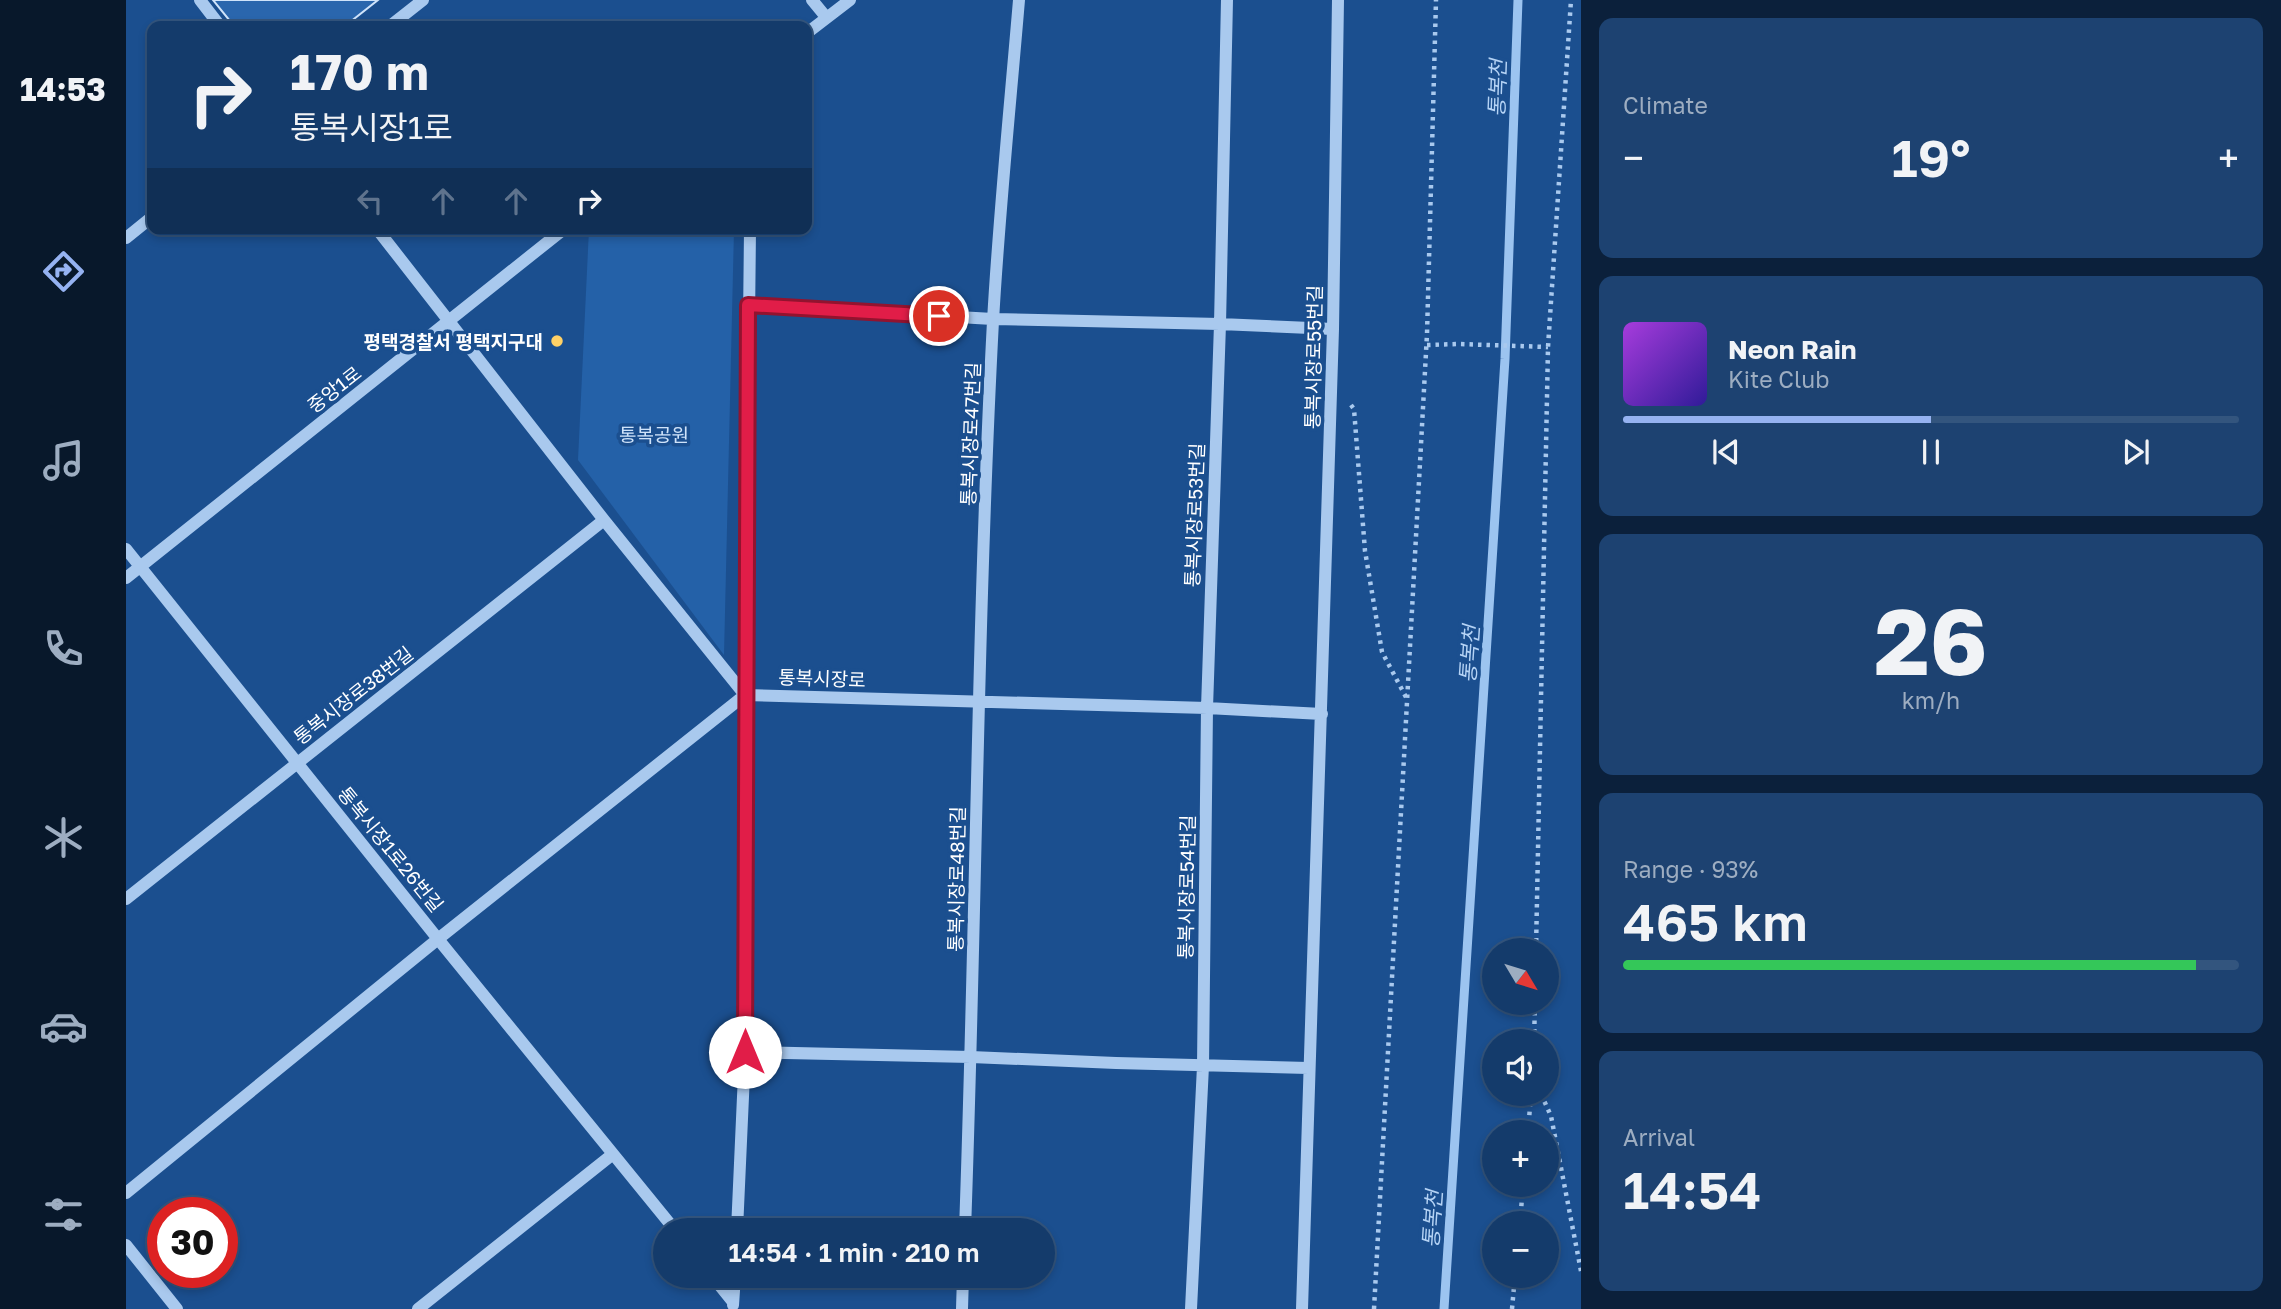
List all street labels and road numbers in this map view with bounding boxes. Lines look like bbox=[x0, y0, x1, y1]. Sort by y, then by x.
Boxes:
street label: 통복시장로55번길 bbox=[1300, 285, 1326, 429]
street label: 중앙1로 bbox=[303, 361, 365, 417]
street label: 통복시장로47번길 bbox=[956, 362, 984, 506]
street label: 통복시장로53번길 bbox=[1180, 442, 1208, 588]
street label: 통복시장로38번길 bbox=[289, 641, 417, 749]
street label: 통복시장로 bbox=[778, 665, 866, 691]
street label: 통복시장1로26번길 bbox=[334, 782, 448, 916]
street label: 통복시장로48번길 bbox=[943, 806, 969, 952]
street label: 통복시장로54번길 bbox=[1173, 814, 1199, 960]

